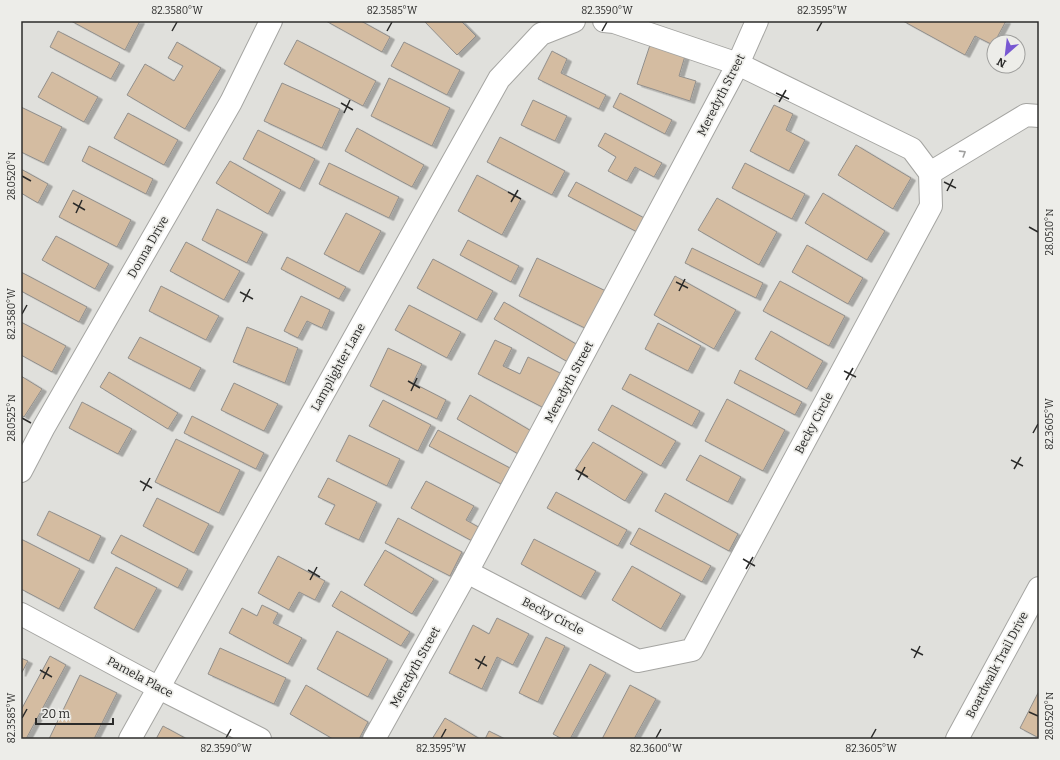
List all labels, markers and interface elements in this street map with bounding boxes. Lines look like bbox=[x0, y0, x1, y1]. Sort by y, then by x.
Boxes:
text: 82.3580°W bbox=[151, 5, 204, 17]
text: 82.3585°W bbox=[367, 5, 418, 17]
text: 82.3590°W bbox=[581, 5, 633, 17]
text: 82.3595°W bbox=[797, 5, 848, 17]
north arrow bbox=[986, 34, 1026, 74]
street label: Meredyth Street bbox=[694, 51, 748, 138]
text: N bbox=[994, 54, 1008, 70]
one-way arrow bbox=[959, 150, 966, 158]
text: 28.0520°N bbox=[6, 152, 18, 200]
text: 28.0510°N bbox=[1044, 209, 1056, 255]
street label: Donna Drive bbox=[125, 214, 171, 280]
text: 82.3580°W bbox=[6, 287, 18, 340]
street label: Lamplighter Lane bbox=[308, 321, 368, 413]
street label: Meredyth Street bbox=[542, 338, 597, 425]
street label: Becky Circle bbox=[792, 390, 836, 456]
text: 28.0525°N bbox=[6, 394, 18, 442]
text: 82.3605°W bbox=[1044, 398, 1056, 450]
street label: Becky Circle bbox=[520, 594, 586, 638]
street label: Boardwalk Trail Drive bbox=[963, 609, 1031, 721]
street label: Meredyth Street bbox=[387, 624, 443, 710]
street label: Pamela Place bbox=[104, 654, 176, 700]
text: 82.3585°W bbox=[6, 692, 18, 743]
text: 28.0520°N bbox=[1044, 692, 1056, 740]
scale bar bbox=[36, 700, 113, 726]
text: 20 m bbox=[42, 707, 71, 721]
text: 82.3590°W bbox=[200, 743, 252, 755]
text: 82.3595°W bbox=[416, 743, 467, 755]
text: 82.3600°W bbox=[630, 743, 683, 755]
text: 82.3605°W bbox=[845, 743, 897, 755]

